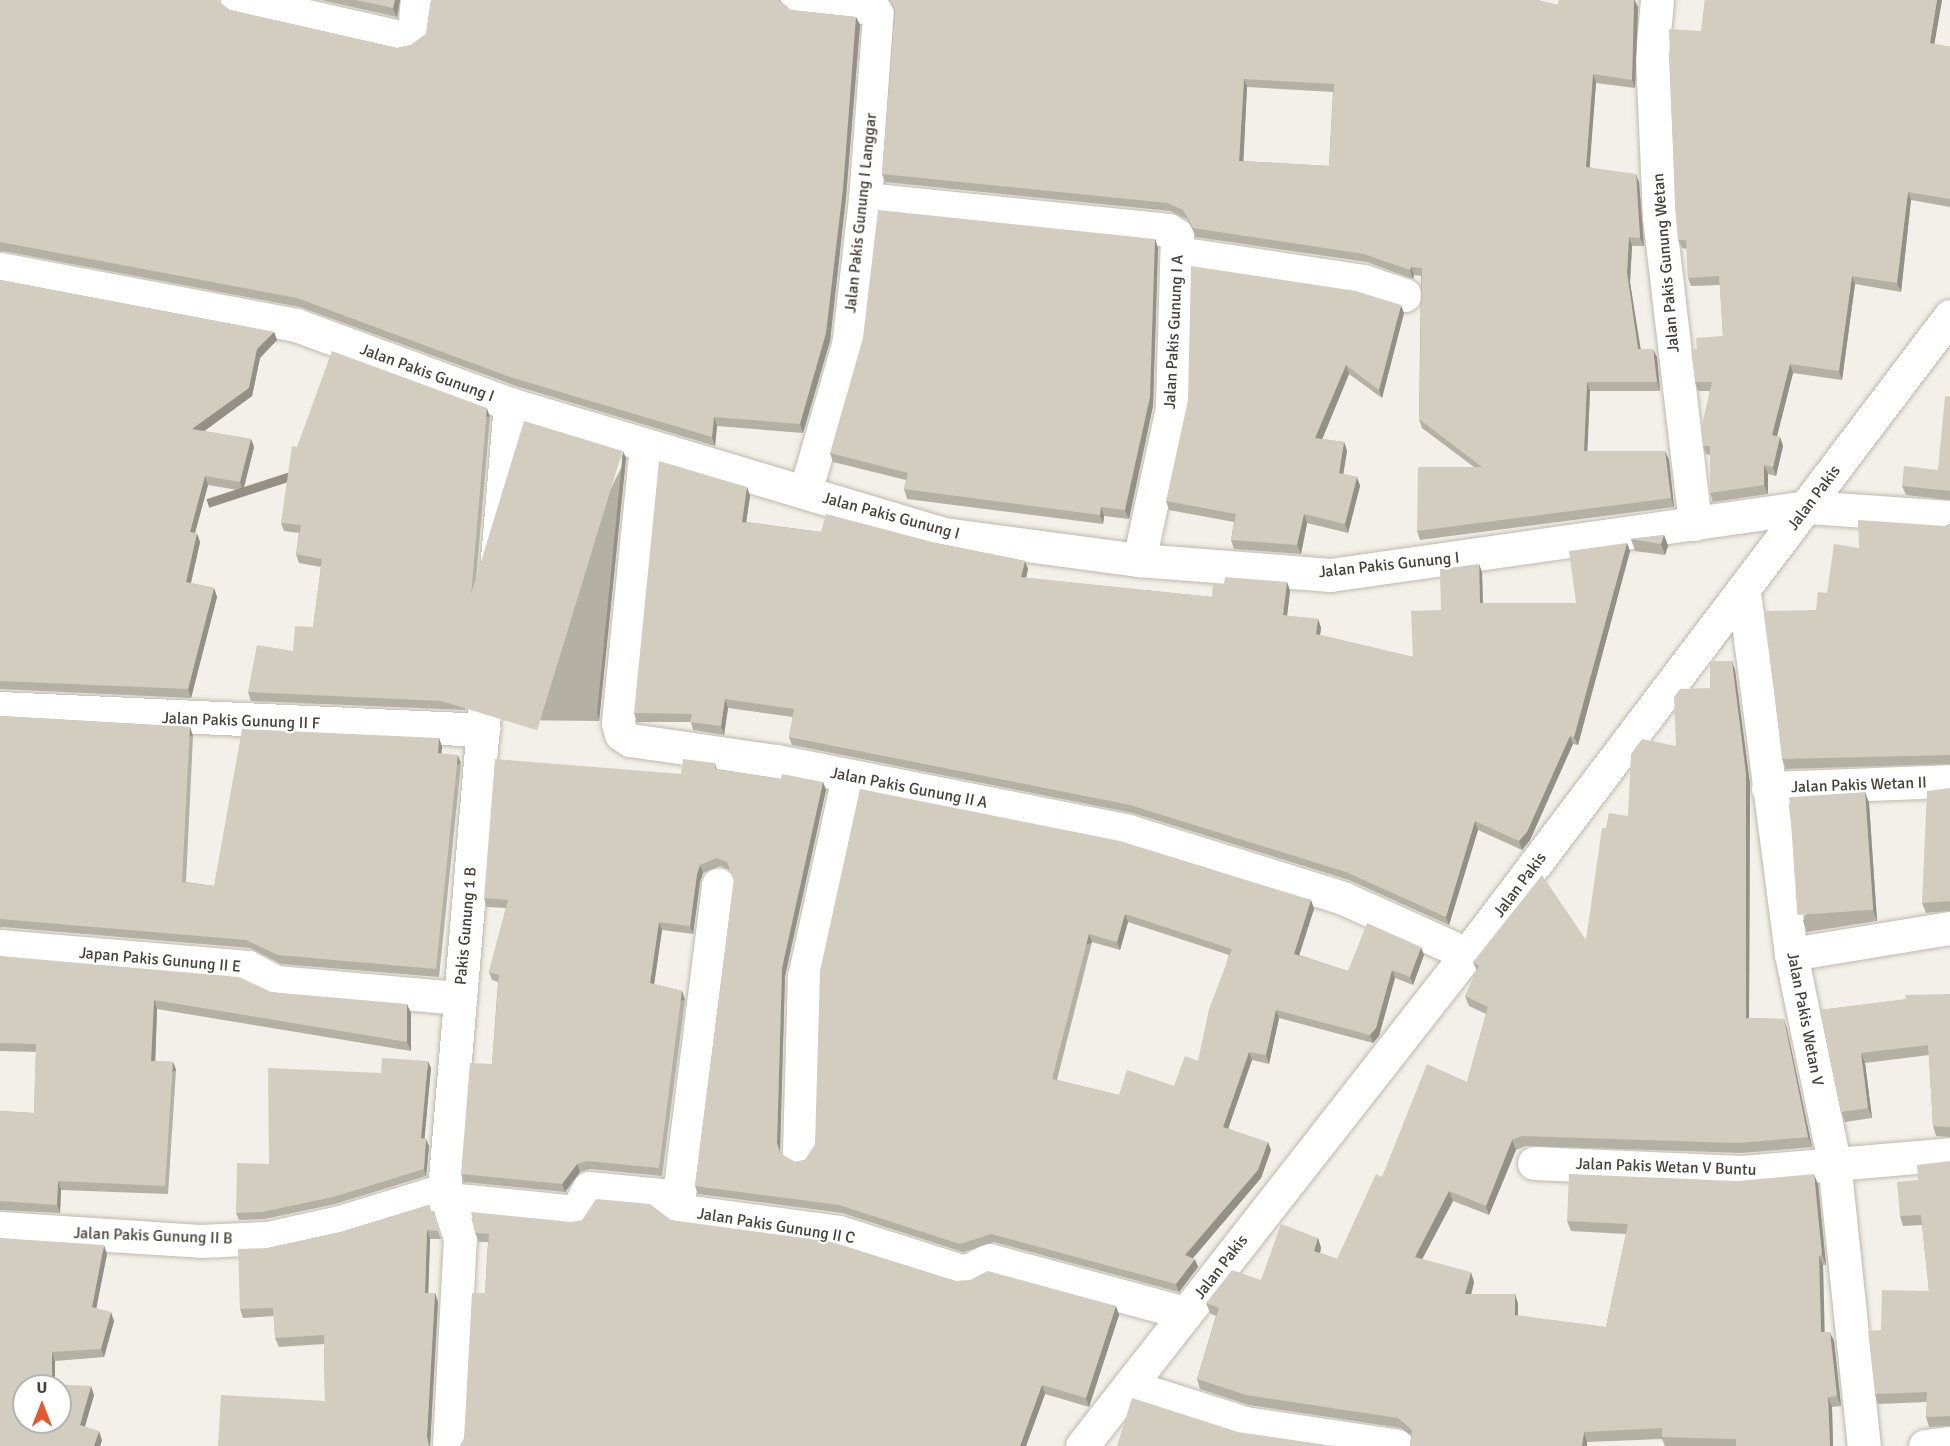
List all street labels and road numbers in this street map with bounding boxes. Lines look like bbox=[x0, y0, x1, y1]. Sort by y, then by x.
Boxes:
street label: Jalan Pakis Gunung I Langgar bbox=[841, 112, 881, 314]
street label: Jalan Pakis Gunung Wetan bbox=[1649, 172, 1683, 354]
street label: Jalan Pakis Gunung I A bbox=[1160, 254, 1188, 410]
street label: Jalan Pakis Gunung I bbox=[357, 340, 497, 406]
street label: Jalan Pakis bbox=[1783, 462, 1845, 534]
street label: Jalan Pakis Gunung I bbox=[820, 488, 962, 544]
street label: Jalan Pakis Gunung I bbox=[1318, 548, 1460, 582]
street label: Jalan Pakis Gunung II F bbox=[162, 709, 320, 733]
street label: Jalan Pakis Gunung II A bbox=[829, 763, 989, 813]
street label: Jalan Pakis Wetan II bbox=[1791, 773, 1927, 797]
street label: Jalan Pakis bbox=[1489, 849, 1551, 921]
street label: Pakis Gunung 1 B bbox=[451, 866, 481, 986]
street label: Japan Pakis Gunung II E bbox=[78, 943, 242, 977]
street label: Jalan Pakis Wetan V bbox=[1783, 951, 1827, 1087]
street label: Jalan Pakis Wetan V Buntu bbox=[1575, 1154, 1757, 1180]
street label: Jalan Pakis Gunung II C bbox=[696, 1204, 856, 1248]
street label: Jalan Pakis Gunung II B bbox=[73, 1224, 233, 1248]
street label: Jalan Pakis bbox=[1190, 1231, 1252, 1303]

